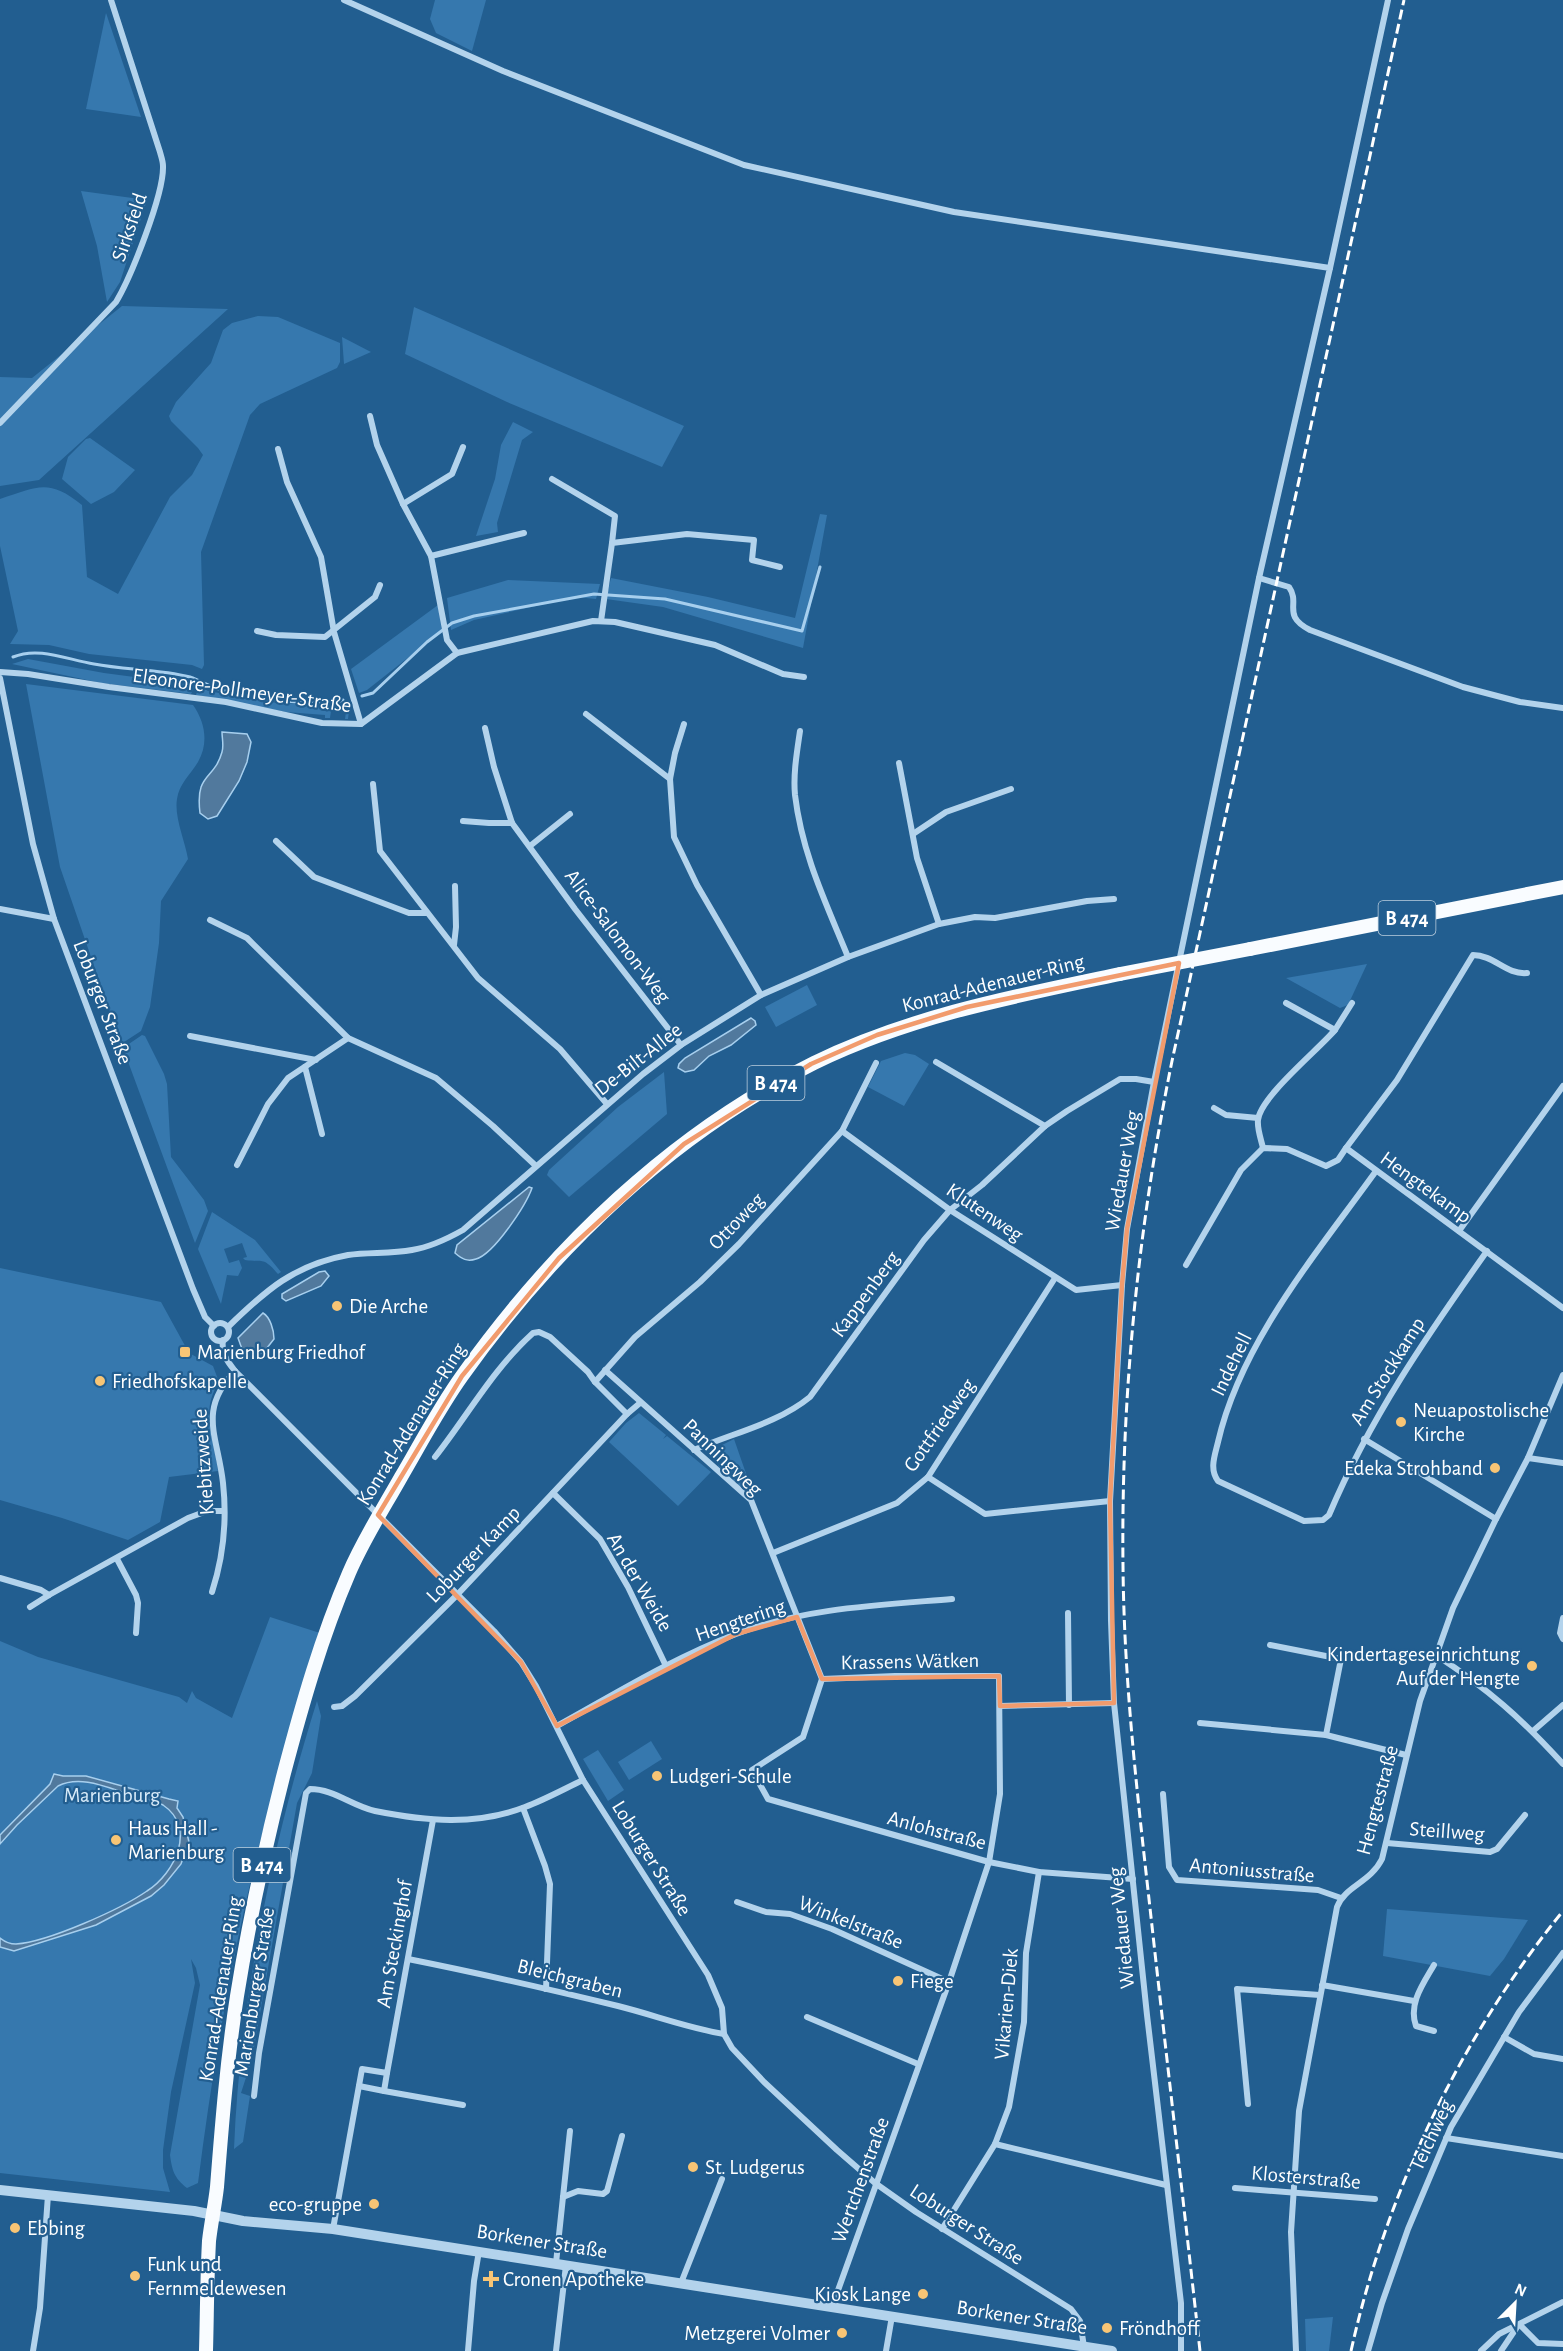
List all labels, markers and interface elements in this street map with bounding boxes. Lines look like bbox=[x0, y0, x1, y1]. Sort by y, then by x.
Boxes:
street label: Sirksfeld bbox=[108, 190, 151, 264]
street label: Eleonore-Pollmeyer-Straße bbox=[131, 665, 353, 716]
street label: Alice-Salomon-Weg bbox=[561, 866, 675, 1008]
road number: B 474 bbox=[1378, 901, 1436, 935]
street label: Loburger Straße bbox=[69, 937, 136, 1067]
street label: Konrad-Adenauer-Ring bbox=[900, 950, 1087, 1016]
street label: De-Bilt-Allee bbox=[591, 1019, 686, 1100]
road number: B 474 bbox=[748, 1066, 804, 1100]
street label: Wiedauer Weg bbox=[1102, 1108, 1144, 1233]
street label: Hengtekamp bbox=[1376, 1147, 1475, 1227]
street label: Klutenweg bbox=[943, 1179, 1027, 1246]
street label: Ottoweg bbox=[704, 1188, 769, 1254]
street label: Kappenberg bbox=[827, 1247, 904, 1341]
place label: Die Arche bbox=[349, 1296, 428, 1317]
marker: Die Arche bbox=[330, 1299, 344, 1313]
street label: Am Stockkamp bbox=[1346, 1314, 1429, 1429]
street label: Indehell bbox=[1207, 1329, 1256, 1399]
street label: Konrad-Adenauer-Ring bbox=[353, 1339, 470, 1509]
place label: Marienburg Friedhof bbox=[197, 1342, 367, 1363]
marker: Marienburg Friedhof bbox=[178, 1345, 192, 1359]
place label: Friedhofskapelle bbox=[112, 1371, 247, 1392]
marker: Friedhofskapelle bbox=[93, 1374, 107, 1388]
street label: Gottfriedweg bbox=[900, 1374, 979, 1476]
place label: Neuapostolische Kirche bbox=[1413, 1400, 1549, 1445]
street label: Kiebitzweide bbox=[189, 1408, 218, 1516]
street label: Panningweg bbox=[679, 1415, 767, 1501]
marker: Neuapostolische Kirche bbox=[1394, 1415, 1408, 1429]
place label: Edeka Strohband bbox=[1344, 1458, 1483, 1479]
marker: Edeka Strohband bbox=[1488, 1461, 1502, 1475]
street label: Loburger Kamp bbox=[422, 1502, 524, 1607]
street label: An der Weide bbox=[603, 1529, 676, 1635]
street label: Hengtering bbox=[692, 1595, 789, 1646]
place label: Kindertageseinrichtung Auf der Hengte bbox=[1327, 1644, 1521, 1689]
street label: Krassens Wätken bbox=[841, 1650, 979, 1673]
marker: Kindertageseinrichtung Auf der Hengte bbox=[1525, 1659, 1539, 1673]
street label: Hengtestraße bbox=[1353, 1743, 1402, 1857]
place label: Ludgeri-Schule bbox=[669, 1766, 792, 1787]
marker: Ludgeri-Schule bbox=[650, 1769, 664, 1783]
park label: Marienburg bbox=[64, 1785, 161, 1806]
street label: Loburger Straße bbox=[608, 1797, 695, 1919]
street label: Anlohstraße bbox=[885, 1807, 988, 1854]
place label: Haus Hall - Marienburg bbox=[128, 1818, 225, 1863]
street label: Steillweg bbox=[1409, 1818, 1486, 1845]
marker: Haus Hall - Marienburg bbox=[109, 1833, 123, 1847]
road number: B 474 bbox=[234, 1848, 290, 1882]
street label: Antoniusstraße bbox=[1188, 1855, 1315, 1886]
street label: Wiedauer Weg bbox=[1105, 1865, 1138, 1990]
street label: Am Steckinghof bbox=[373, 1877, 416, 2010]
street label: Winkelstraße bbox=[795, 1892, 906, 1953]
street label: Konrad-Adenauer-Ring bbox=[195, 1894, 246, 2083]
street label: Marienburger Straße bbox=[231, 1906, 278, 2078]
street label: Vikarien-Diek bbox=[991, 1947, 1022, 2061]
street label: Bleichgraben bbox=[515, 1955, 625, 2002]
place label: Fiege bbox=[910, 1971, 954, 1992]
marker: Fiege bbox=[891, 1974, 905, 1988]
street label: Teichweg bbox=[1406, 2096, 1457, 2174]
street label: Wertchenstraße bbox=[828, 2114, 893, 2246]
place label: St. Ludgerus bbox=[705, 2157, 805, 2178]
marker: St. Ludgerus bbox=[686, 2160, 700, 2174]
street label: Klosterstraße bbox=[1250, 2162, 1362, 2193]
street label: Loburger Straße bbox=[906, 2180, 1027, 2269]
place label: eco-gruppe bbox=[269, 2194, 362, 2215]
marker: eco-gruppe bbox=[367, 2197, 381, 2211]
place label: Ebbing bbox=[27, 2218, 86, 2239]
marker: Ebbing bbox=[8, 2221, 22, 2235]
street label: Borkener Straße bbox=[475, 2221, 609, 2262]
place label: Funk und Fernmeldewesen bbox=[147, 2254, 287, 2299]
marker: Funk und Fernmeldewesen bbox=[128, 2269, 142, 2283]
place label: Cronen Apotheke bbox=[503, 2269, 644, 2290]
marker: Cronen Apotheke bbox=[484, 2272, 498, 2286]
north arrow bbox=[1485, 2273, 1545, 2333]
text: N bbox=[1512, 2281, 1529, 2300]
place label: Kiosk Lange bbox=[814, 2284, 911, 2305]
marker: Kiosk Lange bbox=[916, 2287, 930, 2301]
street label: Borkener Straße bbox=[955, 2297, 1089, 2338]
place label: Fröndhoff bbox=[1119, 2318, 1201, 2339]
marker: Fröndhoff bbox=[1100, 2321, 1114, 2335]
place label: Metzgerei Volmer bbox=[684, 2323, 830, 2344]
marker: Metzgerei Volmer bbox=[835, 2326, 849, 2340]

